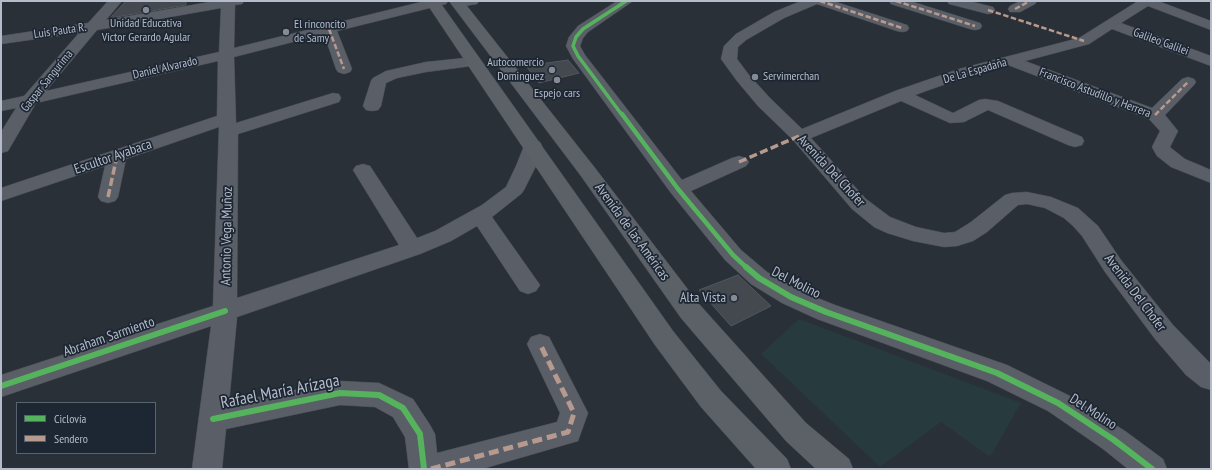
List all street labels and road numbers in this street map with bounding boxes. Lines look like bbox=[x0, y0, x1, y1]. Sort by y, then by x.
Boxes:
street label: Luis Pauta R. bbox=[33, 20, 87, 42]
street label: Galileo Galilei bbox=[1131, 25, 1191, 59]
street label: Gaspar Sangurima bbox=[18, 47, 76, 115]
street label: Daniel Alvarado bbox=[131, 54, 199, 82]
street label: De La Espadaña bbox=[942, 55, 1008, 87]
street label: Francisco Astudillo y Herrera bbox=[1037, 65, 1153, 121]
street label: Avenida Del Chofer bbox=[793, 132, 869, 210]
street label: Escultor Ayabaca bbox=[72, 136, 154, 178]
street label: Avenida de las Américas bbox=[591, 180, 673, 284]
street label: Antonio Vega Muñoz bbox=[218, 186, 236, 286]
street label: Avenida Del Chofer bbox=[1101, 251, 1169, 335]
street label: Del Molino bbox=[769, 264, 823, 302]
street label: Abraham Sarmiento bbox=[61, 314, 157, 360]
street label: Rafael María Arízaga bbox=[219, 370, 341, 414]
street label: Del Molino bbox=[1066, 391, 1120, 433]

